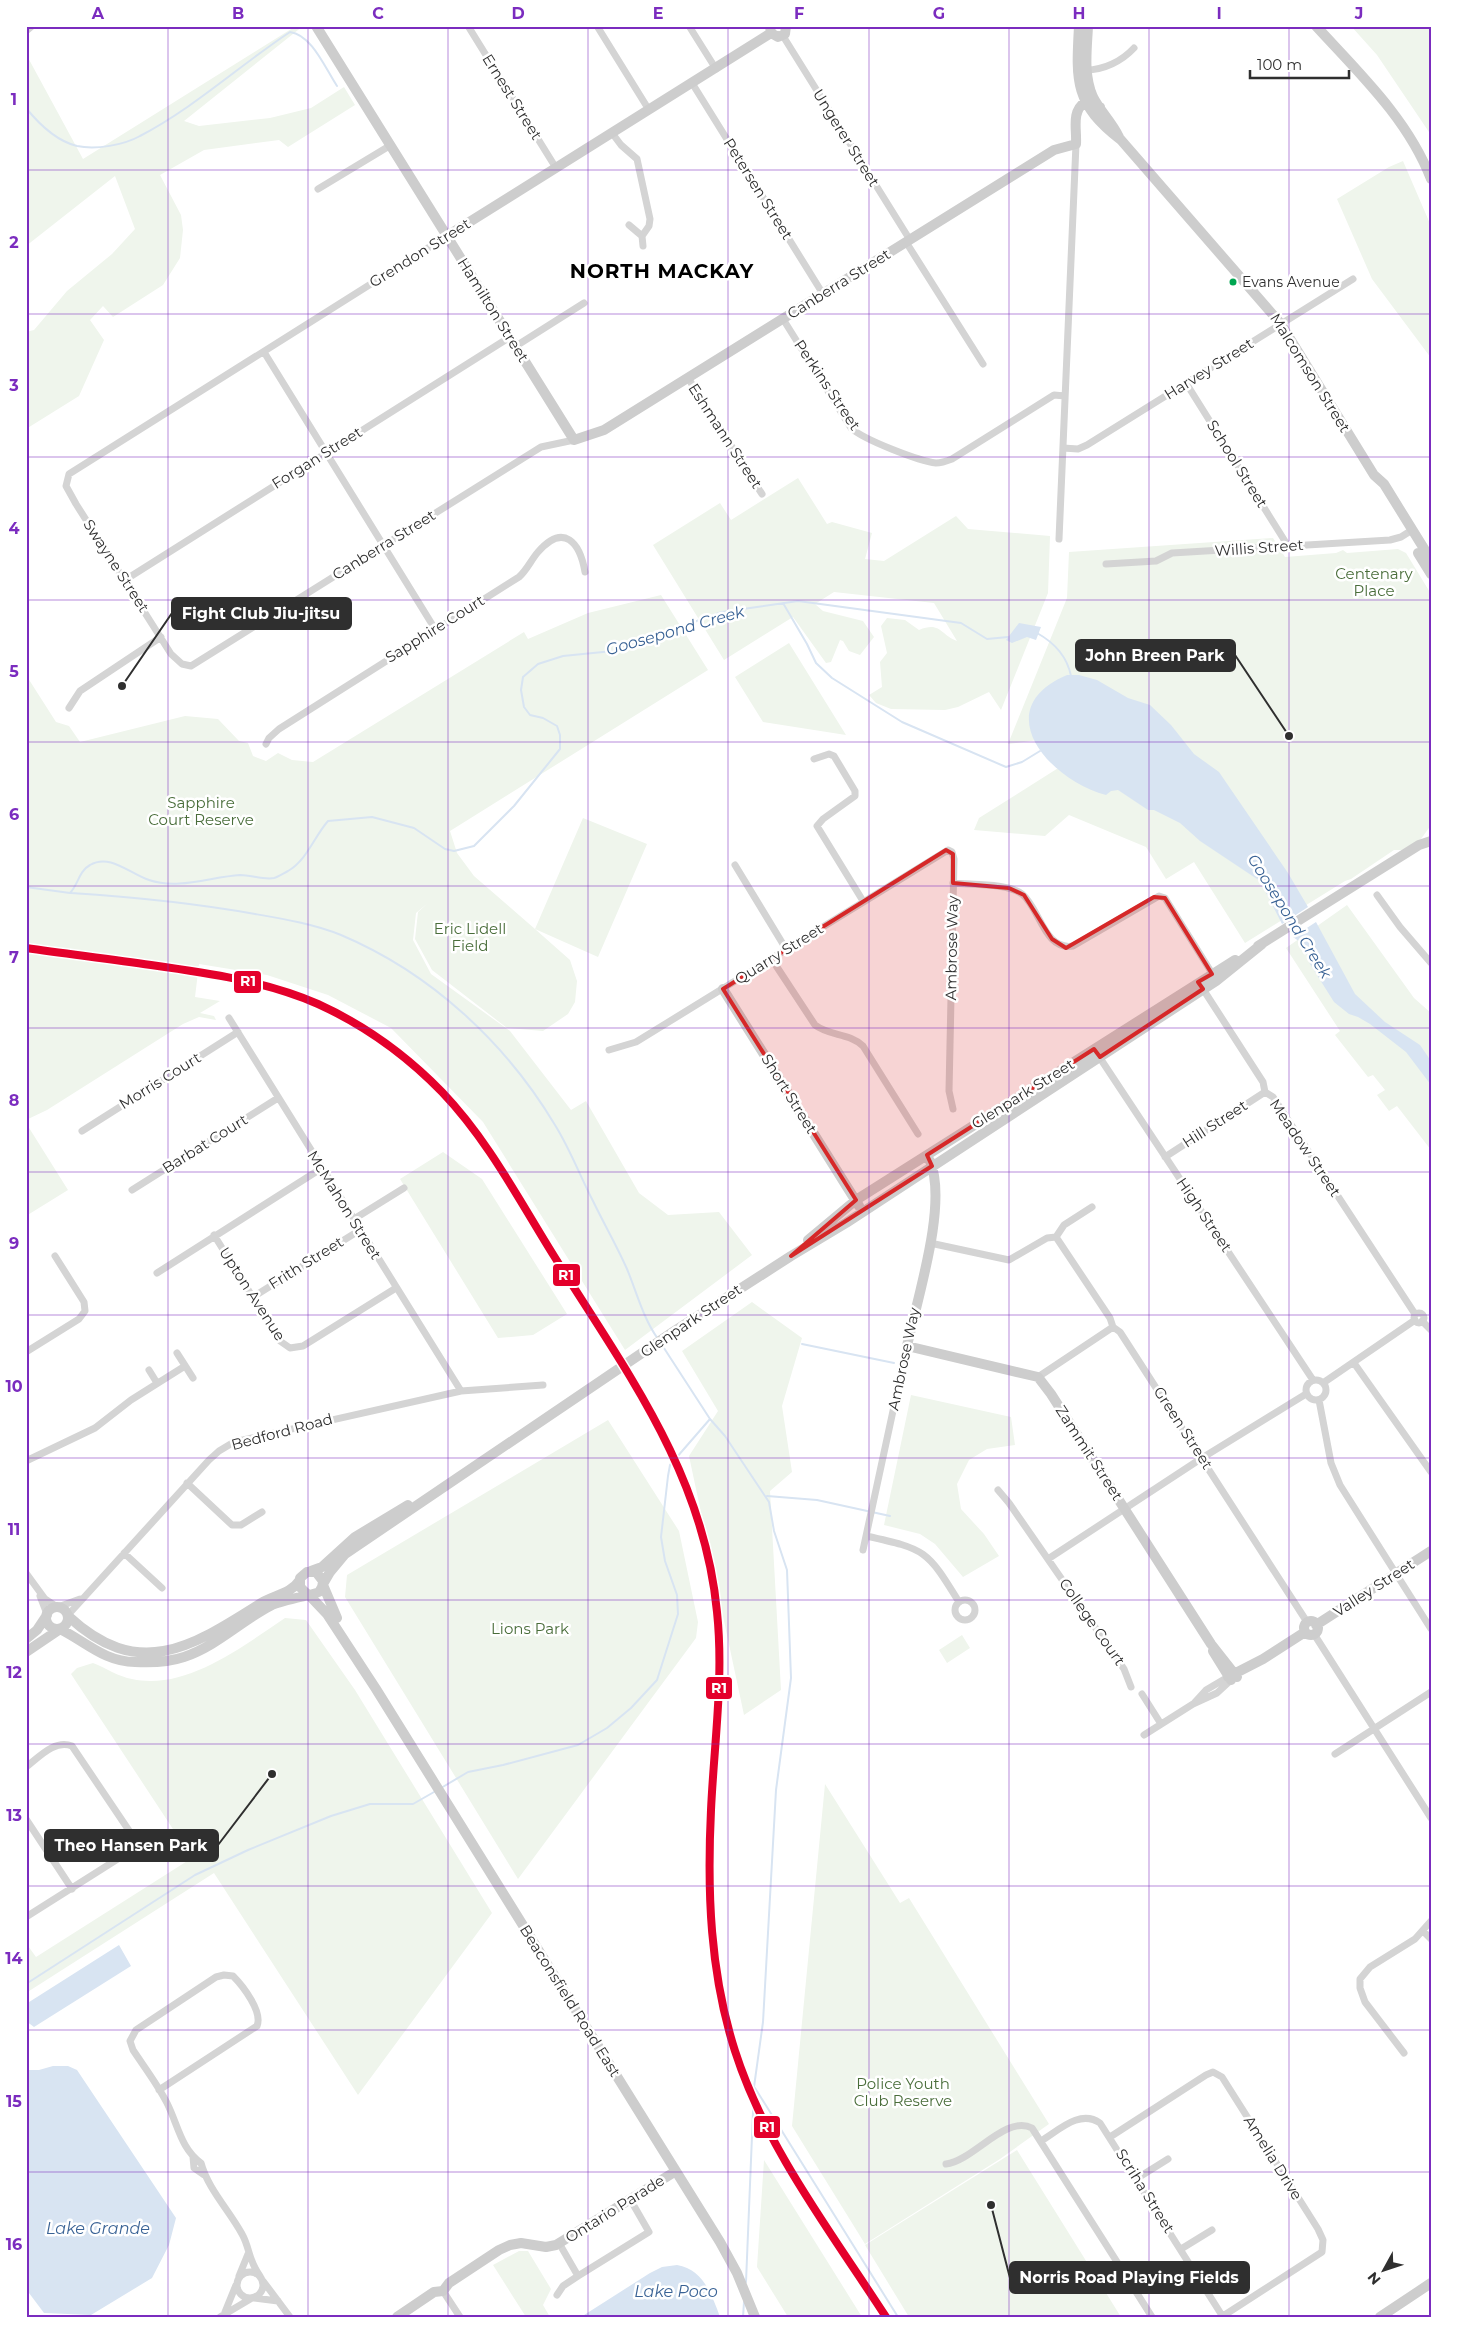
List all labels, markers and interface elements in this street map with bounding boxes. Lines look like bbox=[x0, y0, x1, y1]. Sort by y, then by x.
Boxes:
text: A bbox=[91, 4, 105, 23]
text: B bbox=[232, 4, 244, 23]
text: C bbox=[372, 4, 384, 23]
text: D bbox=[511, 4, 525, 23]
text: E bbox=[653, 4, 663, 23]
text: F bbox=[794, 4, 804, 23]
text: G bbox=[933, 4, 945, 23]
text: H bbox=[1073, 4, 1085, 23]
text: I bbox=[1216, 4, 1222, 23]
text: J bbox=[1354, 4, 1363, 23]
scale bar bbox=[1250, 48, 1348, 80]
street label: Ernest Street bbox=[478, 50, 546, 143]
text: 100 m bbox=[1257, 55, 1302, 74]
street label: Ungerer Street bbox=[809, 85, 884, 190]
text: 1 bbox=[11, 90, 17, 109]
street label: Petersen Street bbox=[720, 134, 797, 243]
street label: Grendon Street bbox=[366, 214, 474, 291]
text: 2 bbox=[9, 233, 19, 252]
street label: Canberra Street bbox=[784, 244, 894, 323]
street label: Hamilton Street bbox=[454, 254, 533, 365]
district label: NORTH MACKAY bbox=[570, 259, 754, 283]
place label: Evans Avenue bbox=[1242, 273, 1340, 291]
marker: Evans Avenue bbox=[1228, 277, 1238, 287]
street label: Malcomson Street bbox=[1266, 310, 1355, 436]
street label: Harvey Street bbox=[1161, 334, 1257, 404]
street label: Perkins Street bbox=[790, 336, 865, 434]
text: 3 bbox=[8, 376, 19, 395]
street label: Eshmann Street bbox=[684, 380, 767, 492]
street label: School Street bbox=[1203, 416, 1272, 511]
street label: Forgan Street bbox=[268, 422, 365, 493]
street label: Canberra Street bbox=[329, 505, 439, 584]
street label: Swayne Street bbox=[79, 516, 154, 616]
text: 4 bbox=[8, 519, 20, 538]
street label: Willis Street bbox=[1214, 535, 1304, 560]
park label: Centenary Place bbox=[1335, 564, 1414, 600]
street label: Sapphire Court bbox=[382, 590, 488, 667]
callout: Fight Club Jiu-jitsu bbox=[172, 598, 351, 629]
water label: Goosepond Creek bbox=[604, 601, 748, 659]
text: Fight Club Jiu-jitsu bbox=[182, 604, 340, 623]
callout: John Breen Park bbox=[1076, 640, 1235, 671]
text: John Breen Park bbox=[1084, 646, 1225, 665]
text: 5 bbox=[9, 662, 19, 681]
park label: Sapphire Court Reserve bbox=[148, 793, 254, 829]
text: 6 bbox=[9, 805, 19, 824]
water label: Goosepond Creek bbox=[1244, 851, 1336, 983]
street label: Ambrose Way bbox=[941, 895, 962, 1001]
park label: Eric Lidell Field bbox=[434, 919, 506, 955]
street label: Quarry Street bbox=[731, 919, 826, 988]
text: 7 bbox=[9, 948, 19, 967]
line badge: R1 bbox=[233, 970, 262, 994]
text: R1 bbox=[240, 972, 256, 990]
street label: Morris Court bbox=[115, 1048, 204, 1113]
street label: Short Street bbox=[757, 1050, 821, 1137]
street label: Glenpark Street bbox=[968, 1054, 1078, 1133]
text: 8 bbox=[9, 1091, 19, 1110]
street label: Meadow Street bbox=[1266, 1095, 1345, 1200]
street label: Hill Street bbox=[1179, 1096, 1251, 1152]
street label: Barbat Court bbox=[158, 1110, 251, 1177]
street label: McMahon Street bbox=[303, 1147, 386, 1263]
street label: High Street bbox=[1173, 1174, 1236, 1256]
street label: Frith Street bbox=[265, 1232, 347, 1293]
text: 9 bbox=[9, 1234, 19, 1253]
street label: Upton Avenue bbox=[215, 1243, 290, 1344]
line badge: R1 bbox=[552, 1263, 581, 1287]
text: R1 bbox=[558, 1266, 574, 1284]
street label: Glenpark Street bbox=[637, 1280, 745, 1361]
street label: Ambrose Way bbox=[883, 1305, 924, 1412]
text: 10 bbox=[5, 1377, 23, 1396]
street label: Green Street bbox=[1150, 1383, 1217, 1473]
street label: Zammit Street bbox=[1052, 1402, 1127, 1504]
street label: Bedford Road bbox=[229, 1409, 335, 1454]
text: 11 bbox=[8, 1520, 20, 1539]
street label: Valley Street bbox=[1330, 1554, 1418, 1621]
street label: College Court bbox=[1055, 1574, 1130, 1669]
park label: Lions Park bbox=[491, 1619, 569, 1638]
text: 12 bbox=[6, 1663, 22, 1682]
line badge: R1 bbox=[705, 1676, 733, 1700]
text: R1 bbox=[711, 1679, 727, 1697]
text: 13 bbox=[6, 1806, 22, 1825]
callout: Theo Hansen Park bbox=[45, 1830, 218, 1861]
text: Theo Hansen Park bbox=[55, 1836, 208, 1855]
street label: Beaconsfield Road East bbox=[516, 1921, 625, 2080]
text: 14 bbox=[5, 1949, 23, 1968]
park label: Police Youth Club Reserve bbox=[854, 2074, 952, 2110]
text: 15 bbox=[6, 2092, 22, 2111]
street label: Amelia Drive bbox=[1240, 2112, 1307, 2203]
line badge: R1 bbox=[753, 2115, 781, 2139]
text: R1 bbox=[759, 2118, 775, 2136]
street label: Scriha Street bbox=[1112, 2145, 1179, 2236]
street label: Ontario Parade bbox=[562, 2170, 668, 2247]
water label: Lake Grande bbox=[46, 2219, 150, 2238]
text: 16 bbox=[6, 2235, 22, 2254]
north arrow bbox=[1360, 2246, 1410, 2296]
callout: Norris Road Playing Fields bbox=[1010, 2262, 1249, 2293]
text: Norris Road Playing Fields bbox=[1019, 2268, 1239, 2287]
text: N bbox=[1364, 2268, 1385, 2288]
water label: Lake Poco bbox=[634, 2282, 718, 2301]

